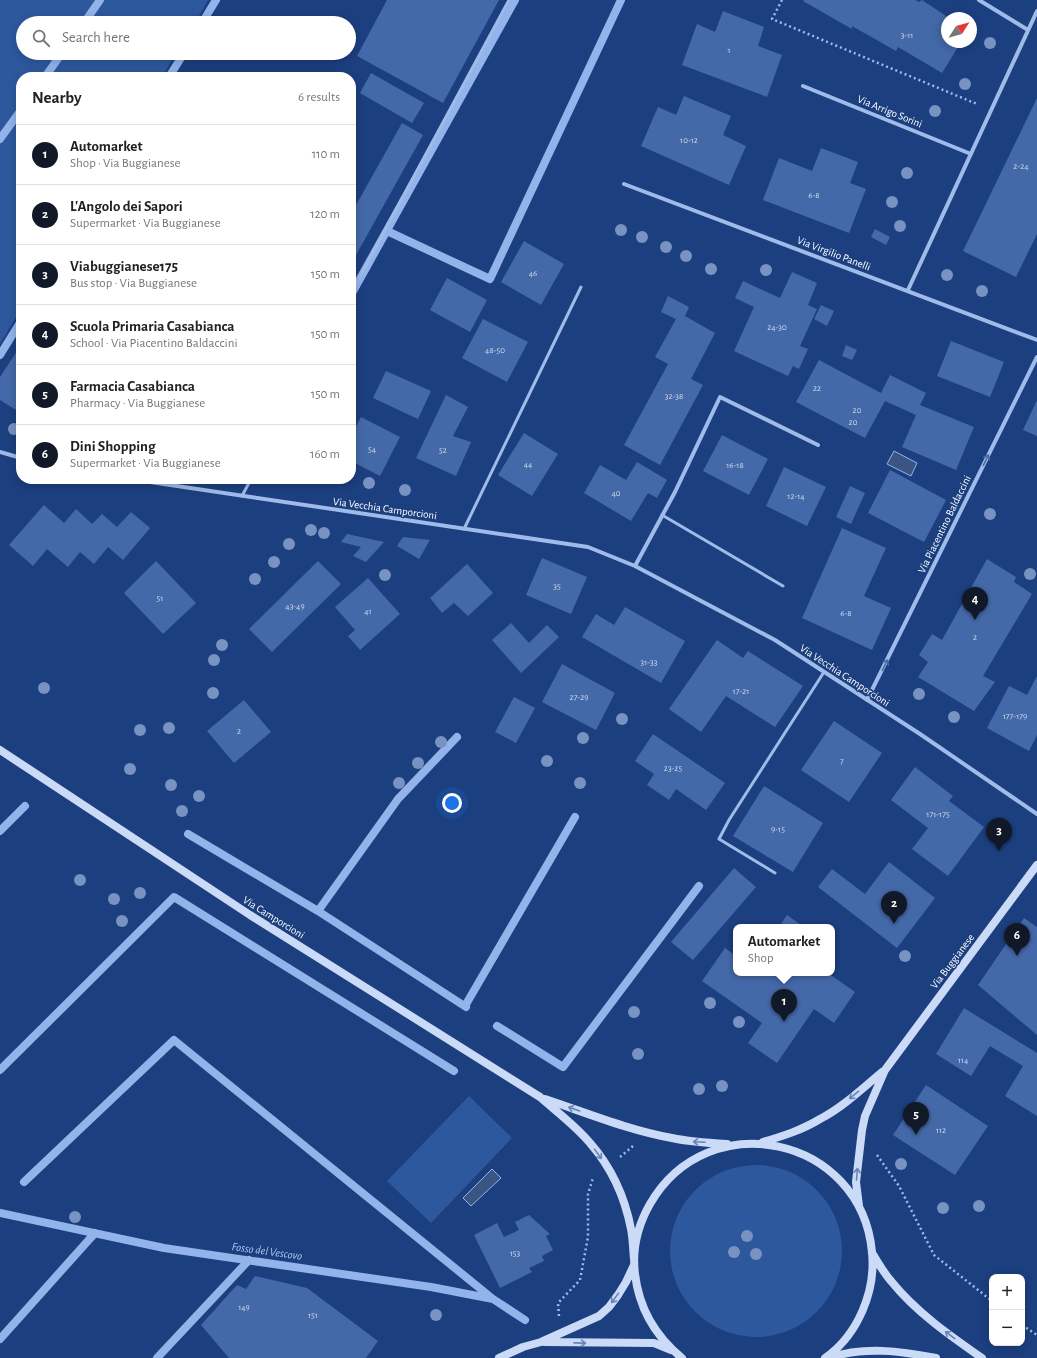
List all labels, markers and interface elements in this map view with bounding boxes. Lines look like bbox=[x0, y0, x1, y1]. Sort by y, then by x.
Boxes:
north arrow bbox=[941, 12, 977, 48]
search box bbox=[16, 16, 356, 60]
icon: search bbox=[30, 27, 52, 49]
text: Search here bbox=[62, 30, 130, 45]
house number: 3-11 bbox=[901, 31, 913, 40]
house number: 1 bbox=[727, 46, 731, 55]
text: Nearby bbox=[32, 89, 82, 106]
text: 6 results bbox=[298, 91, 340, 104]
street label: Via Arrigo Sorini bbox=[856, 93, 924, 130]
house number: 10-12 bbox=[680, 136, 698, 145]
text: Automarket bbox=[70, 139, 142, 154]
text: 1 bbox=[43, 148, 47, 161]
text: 110 m bbox=[312, 148, 340, 161]
text: Shop · Via Buggianese bbox=[70, 157, 180, 170]
house number: 2-24 bbox=[1013, 162, 1029, 171]
house number: 6-8 bbox=[808, 191, 820, 200]
text: L'Angolo dei Sapori bbox=[70, 199, 183, 214]
text: 2 bbox=[42, 208, 48, 221]
text: 120 m bbox=[310, 208, 340, 221]
text: Supermarket · Via Buggianese bbox=[70, 217, 221, 230]
street label: Via Virgilio Panelli bbox=[795, 234, 872, 273]
text: Viabuggianese175 bbox=[70, 259, 178, 274]
text: 3 bbox=[42, 268, 48, 281]
text: 150 m bbox=[311, 268, 340, 281]
house number: 46 bbox=[529, 269, 537, 278]
text: Bus stop · Via Buggianese bbox=[70, 277, 197, 290]
text: Scuola Primaria Casabianca bbox=[70, 319, 234, 334]
house number: 24-30 bbox=[767, 323, 787, 332]
text: 4 bbox=[42, 328, 48, 341]
text: 150 m bbox=[311, 328, 340, 341]
text: School · Via Piacentino Baldaccini bbox=[70, 337, 238, 350]
house number: 48-50 bbox=[485, 346, 505, 355]
text: Farmacia Casabianca bbox=[70, 379, 195, 394]
house number: 22 bbox=[813, 384, 821, 393]
text: 5 bbox=[42, 388, 48, 401]
text: 150 m bbox=[311, 388, 340, 401]
house number: 32-38 bbox=[665, 392, 683, 401]
text: Pharmacy · Via Buggianese bbox=[70, 397, 205, 410]
house number: 20 bbox=[853, 406, 862, 415]
house number: 20 bbox=[849, 418, 858, 427]
text: Dini Shopping bbox=[70, 439, 156, 454]
house number: 54 bbox=[368, 445, 377, 454]
house number: 52 bbox=[439, 446, 447, 455]
text: 6 bbox=[42, 448, 48, 461]
text: 160 m bbox=[310, 448, 340, 461]
one-way arrow bbox=[983, 455, 990, 467]
text: Supermarket · Via Buggianese bbox=[70, 457, 221, 470]
house number: 44 bbox=[524, 460, 533, 469]
house number: 16-18 bbox=[726, 461, 744, 470]
street label: Via Piacentino Baldaccini bbox=[916, 474, 973, 575]
house number: 40 bbox=[611, 489, 621, 498]
house number: 12-14 bbox=[787, 492, 805, 501]
street label: Via Vecchia Camporcioni bbox=[332, 496, 438, 521]
house number: 35 bbox=[553, 582, 561, 591]
pin: 4 bbox=[962, 587, 988, 620]
house number: 51 bbox=[157, 594, 163, 603]
house number: 43-49 bbox=[285, 602, 305, 611]
house number: 41 bbox=[364, 607, 372, 616]
house number: 6-8 bbox=[840, 609, 852, 618]
house number: 2 bbox=[973, 633, 977, 642]
street label: Via Vecchia Camporcioni bbox=[798, 642, 892, 709]
house number: 31-33 bbox=[641, 658, 658, 667]
one-way arrow bbox=[881, 659, 889, 671]
house number: 17-21 bbox=[733, 687, 749, 696]
house number: 27-29 bbox=[570, 693, 588, 702]
house number: 177-179 bbox=[1003, 712, 1027, 721]
house number: 2 bbox=[237, 727, 241, 736]
house number: 7 bbox=[840, 757, 844, 766]
house number: 23-25 bbox=[664, 764, 682, 773]
your location bbox=[442, 793, 462, 813]
house number: 171-175 bbox=[926, 810, 950, 819]
pin: 3 bbox=[986, 818, 1012, 851]
house number: 9-15 bbox=[771, 825, 785, 834]
pin: 2 bbox=[881, 891, 907, 924]
street label: Via Camporcioni bbox=[241, 894, 306, 941]
pin: 6 bbox=[1004, 923, 1030, 956]
popup bbox=[733, 924, 835, 976]
street label: Via Buggianese bbox=[928, 932, 977, 991]
text: Automarket bbox=[748, 934, 820, 949]
text: Shop bbox=[748, 952, 774, 965]
pin: 1 bbox=[771, 989, 797, 1022]
house number: 114 bbox=[958, 1056, 969, 1065]
one-way arrow bbox=[849, 1090, 860, 1099]
pin: 5 bbox=[903, 1102, 929, 1135]
one-way arrow bbox=[568, 1105, 581, 1112]
house number: 112 bbox=[936, 1126, 946, 1135]
one-way arrow bbox=[693, 1139, 706, 1146]
one-way arrow bbox=[594, 1148, 602, 1159]
one-way arrow bbox=[853, 1168, 860, 1181]
water label: Fosso del Vescovo bbox=[231, 1240, 303, 1262]
house number: 153 bbox=[510, 1249, 521, 1258]
map controls bbox=[989, 1274, 1025, 1346]
button: + bbox=[989, 1274, 1025, 1310]
one-way arrow bbox=[611, 1293, 619, 1304]
house number: 149 bbox=[238, 1303, 250, 1312]
button: − bbox=[989, 1310, 1025, 1346]
house number: 151 bbox=[308, 1311, 318, 1320]
one-way arrow bbox=[945, 1331, 956, 1339]
one-way arrow bbox=[573, 1339, 586, 1347]

